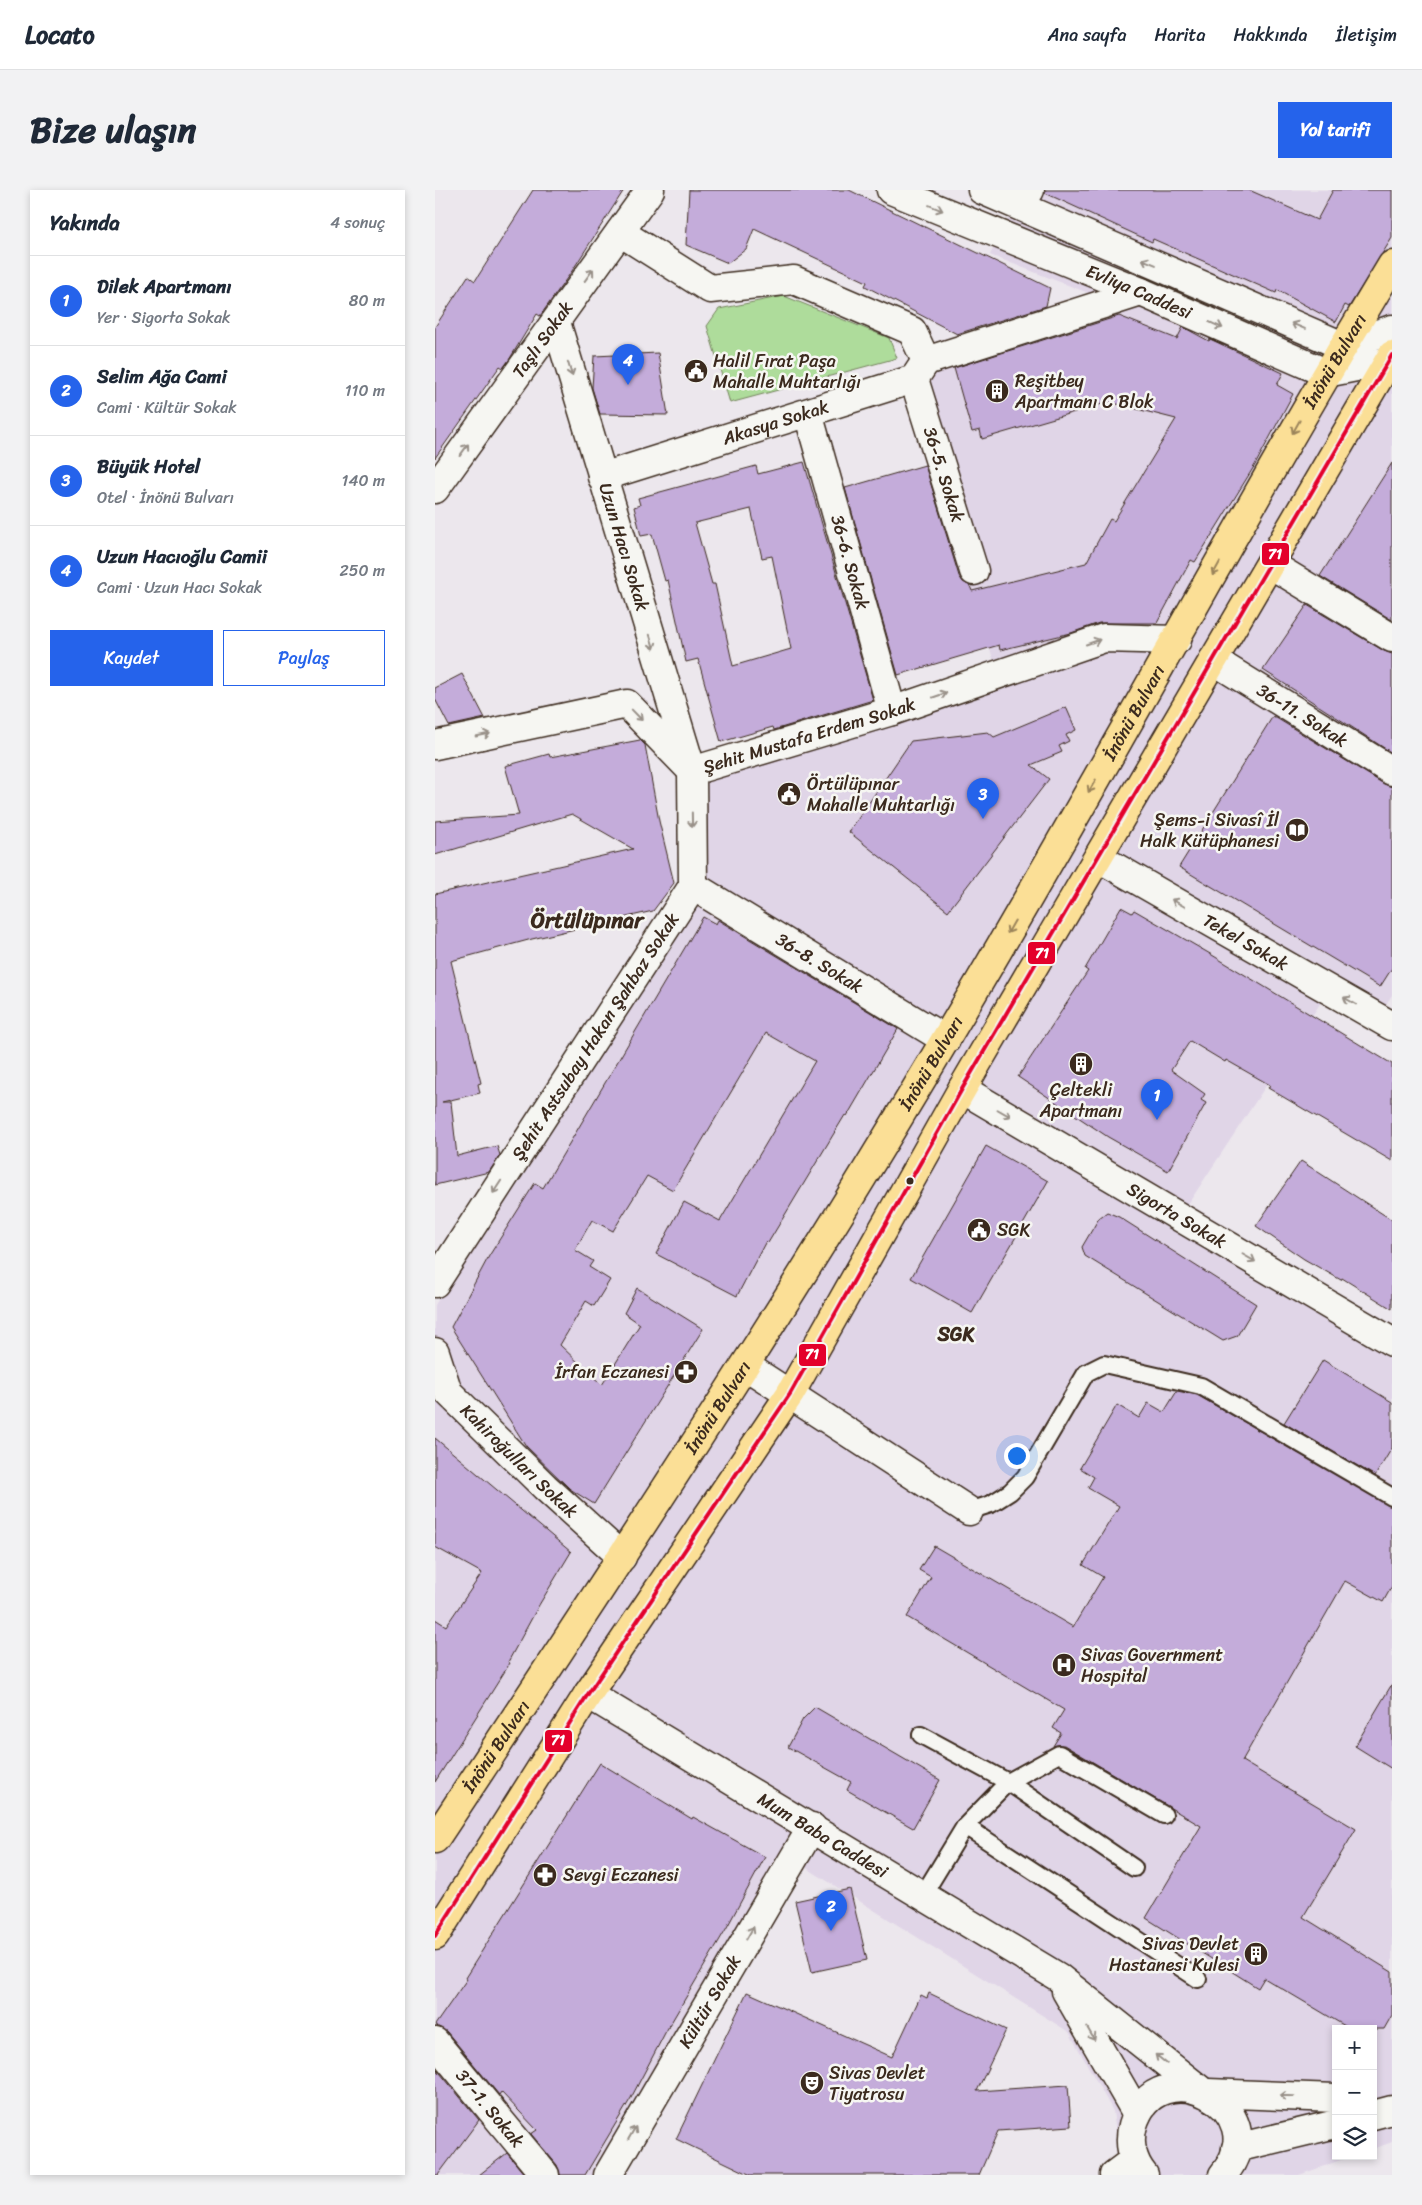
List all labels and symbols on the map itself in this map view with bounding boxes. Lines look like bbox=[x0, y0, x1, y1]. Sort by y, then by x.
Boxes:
one-way arrow bbox=[928, 204, 943, 214]
street label: Evliya Caddesi bbox=[1081, 255, 1198, 329]
one-way arrow bbox=[1142, 257, 1157, 266]
one-way arrow bbox=[584, 269, 594, 283]
street label: Taşlı Sokak bbox=[503, 294, 582, 385]
street label: İnönü Bulvarı bbox=[1294, 307, 1376, 416]
one-way arrow bbox=[1208, 320, 1223, 330]
one-way arrow bbox=[1291, 321, 1306, 331]
pin: 4 bbox=[612, 344, 644, 385]
place label: Halil Fırat Paşa Mahalle Muhtarlığı bbox=[713, 345, 861, 398]
public building icon: Halil Fırat Paşa Mahalle Muhtarlığı bbox=[683, 358, 709, 384]
one-way arrow bbox=[565, 361, 575, 377]
place label: Reşitbey Apartmanı C Blok bbox=[1014, 365, 1154, 418]
building icon: Reşitbey Apartmanı C Blok bbox=[984, 378, 1010, 404]
street label: Akasya Sokak bbox=[717, 391, 833, 455]
one-way arrow bbox=[1291, 420, 1301, 435]
street label: 36-5. Sokak bbox=[914, 423, 974, 527]
one-way arrow bbox=[458, 444, 469, 457]
street label: Uzun Hacı Sokak bbox=[589, 479, 659, 616]
street label: 36-6. Sokak bbox=[821, 511, 879, 614]
line badge: 71 bbox=[1261, 542, 1290, 566]
text: 71 bbox=[1268, 542, 1282, 567]
one-way arrow bbox=[1211, 561, 1221, 576]
one-way arrow bbox=[648, 633, 658, 649]
one-way arrow bbox=[1085, 637, 1100, 646]
street label: İnönü Bulvarı bbox=[1094, 659, 1174, 768]
street label: 36-11. Sokak bbox=[1250, 675, 1355, 756]
street label: Şehit Mustafa Erdem Sokak bbox=[699, 688, 920, 783]
one-way arrow bbox=[931, 690, 947, 699]
one-way arrow bbox=[631, 709, 643, 722]
one-way arrow bbox=[474, 730, 490, 739]
place label: Örtülüpınar Mahalle Muhtarlığı bbox=[807, 768, 955, 821]
pin: 3 bbox=[967, 778, 999, 819]
one-way arrow bbox=[1087, 779, 1097, 793]
public building icon: Örtülüpınar Mahalle Muhtarlığı bbox=[776, 781, 802, 807]
place label: Şems-i Sivasî İl Halk Kütüphanesi bbox=[1140, 804, 1280, 857]
one-way arrow bbox=[687, 812, 697, 828]
library icon: Şems-i Sivasî İl Halk Kütüphanesi bbox=[1284, 817, 1310, 843]
one-way arrow bbox=[1171, 898, 1186, 908]
district label: Örtülüpınar bbox=[531, 901, 645, 940]
street label: Tekel Sokak bbox=[1197, 905, 1295, 980]
street label: Şehit Astsubay Hakan Şahbaz Sokak bbox=[503, 906, 688, 1167]
one-way arrow bbox=[1006, 919, 1016, 933]
street label: 36-8. Sokak bbox=[769, 924, 870, 1002]
line badge: 71 bbox=[1027, 941, 1056, 965]
text: 71 bbox=[1035, 941, 1049, 966]
one-way arrow bbox=[1343, 996, 1357, 1006]
street label: İnönü Bulvarı bbox=[890, 1009, 972, 1118]
building icon: Çeltekli Apartmanı bbox=[1068, 1051, 1094, 1077]
place label: Çeltekli Apartmanı bbox=[1039, 1074, 1122, 1127]
pin: 1 bbox=[1141, 1079, 1173, 1120]
one-way arrow bbox=[996, 1109, 1010, 1119]
street label: Sigorta Sokak bbox=[1120, 1173, 1233, 1258]
unlabelled marker bbox=[905, 1176, 915, 1186]
one-way arrow bbox=[492, 1180, 502, 1194]
place label: SGK bbox=[997, 1214, 1031, 1246]
public building icon: SGK bbox=[966, 1217, 992, 1243]
one-way arrow bbox=[1242, 1253, 1256, 1263]
district label: SGK bbox=[936, 1317, 975, 1352]
text: 71 bbox=[805, 1342, 819, 1367]
line badge: 71 bbox=[798, 1343, 827, 1367]
street label: İnönü Bulvarı bbox=[675, 1354, 760, 1462]
place label: İrfan Eczanesi bbox=[554, 1356, 670, 1388]
pharmacy icon: İrfan Eczanesi bbox=[673, 1359, 699, 1385]
street label: Kahiroğulları Sokak bbox=[452, 1396, 586, 1526]
your location bbox=[1004, 1443, 1030, 1469]
place label: Sivas Government Hospital bbox=[1081, 1639, 1223, 1692]
hospital icon: Sivas Government Hospital bbox=[1051, 1652, 1077, 1678]
street label: İnönü Bulvarı bbox=[453, 1693, 539, 1800]
text: 71 bbox=[551, 1728, 565, 1753]
line badge: 71 bbox=[544, 1729, 573, 1753]
street label: Mum Baba Caddesi bbox=[751, 1783, 895, 1888]
place label: Sevgi Eczanesi bbox=[563, 1859, 680, 1891]
pharmacy icon: Sevgi Eczanesi bbox=[532, 1862, 558, 1888]
pin: 2 bbox=[815, 1890, 847, 1931]
one-way arrow bbox=[746, 1926, 756, 1940]
place label: Sivas Devlet Hastanesi Kulesi bbox=[1109, 1928, 1240, 1981]
building icon: Sivas Devlet Hastanesi Kulesi bbox=[1243, 1941, 1269, 1967]
street label: Kültür Sokak bbox=[670, 1948, 750, 2055]
one-way arrow bbox=[1086, 2027, 1096, 2042]
one-way arrow bbox=[1154, 2054, 1168, 2064]
place label: Sivas Devlet Tiyatrosu bbox=[829, 2057, 926, 2110]
street label: 37-1. Sokak bbox=[447, 2061, 533, 2155]
theatre icon: Sivas Devlet Tiyatrosu bbox=[799, 2070, 825, 2096]
one-way arrow bbox=[1279, 2092, 1295, 2101]
one-way arrow bbox=[628, 2126, 638, 2141]

